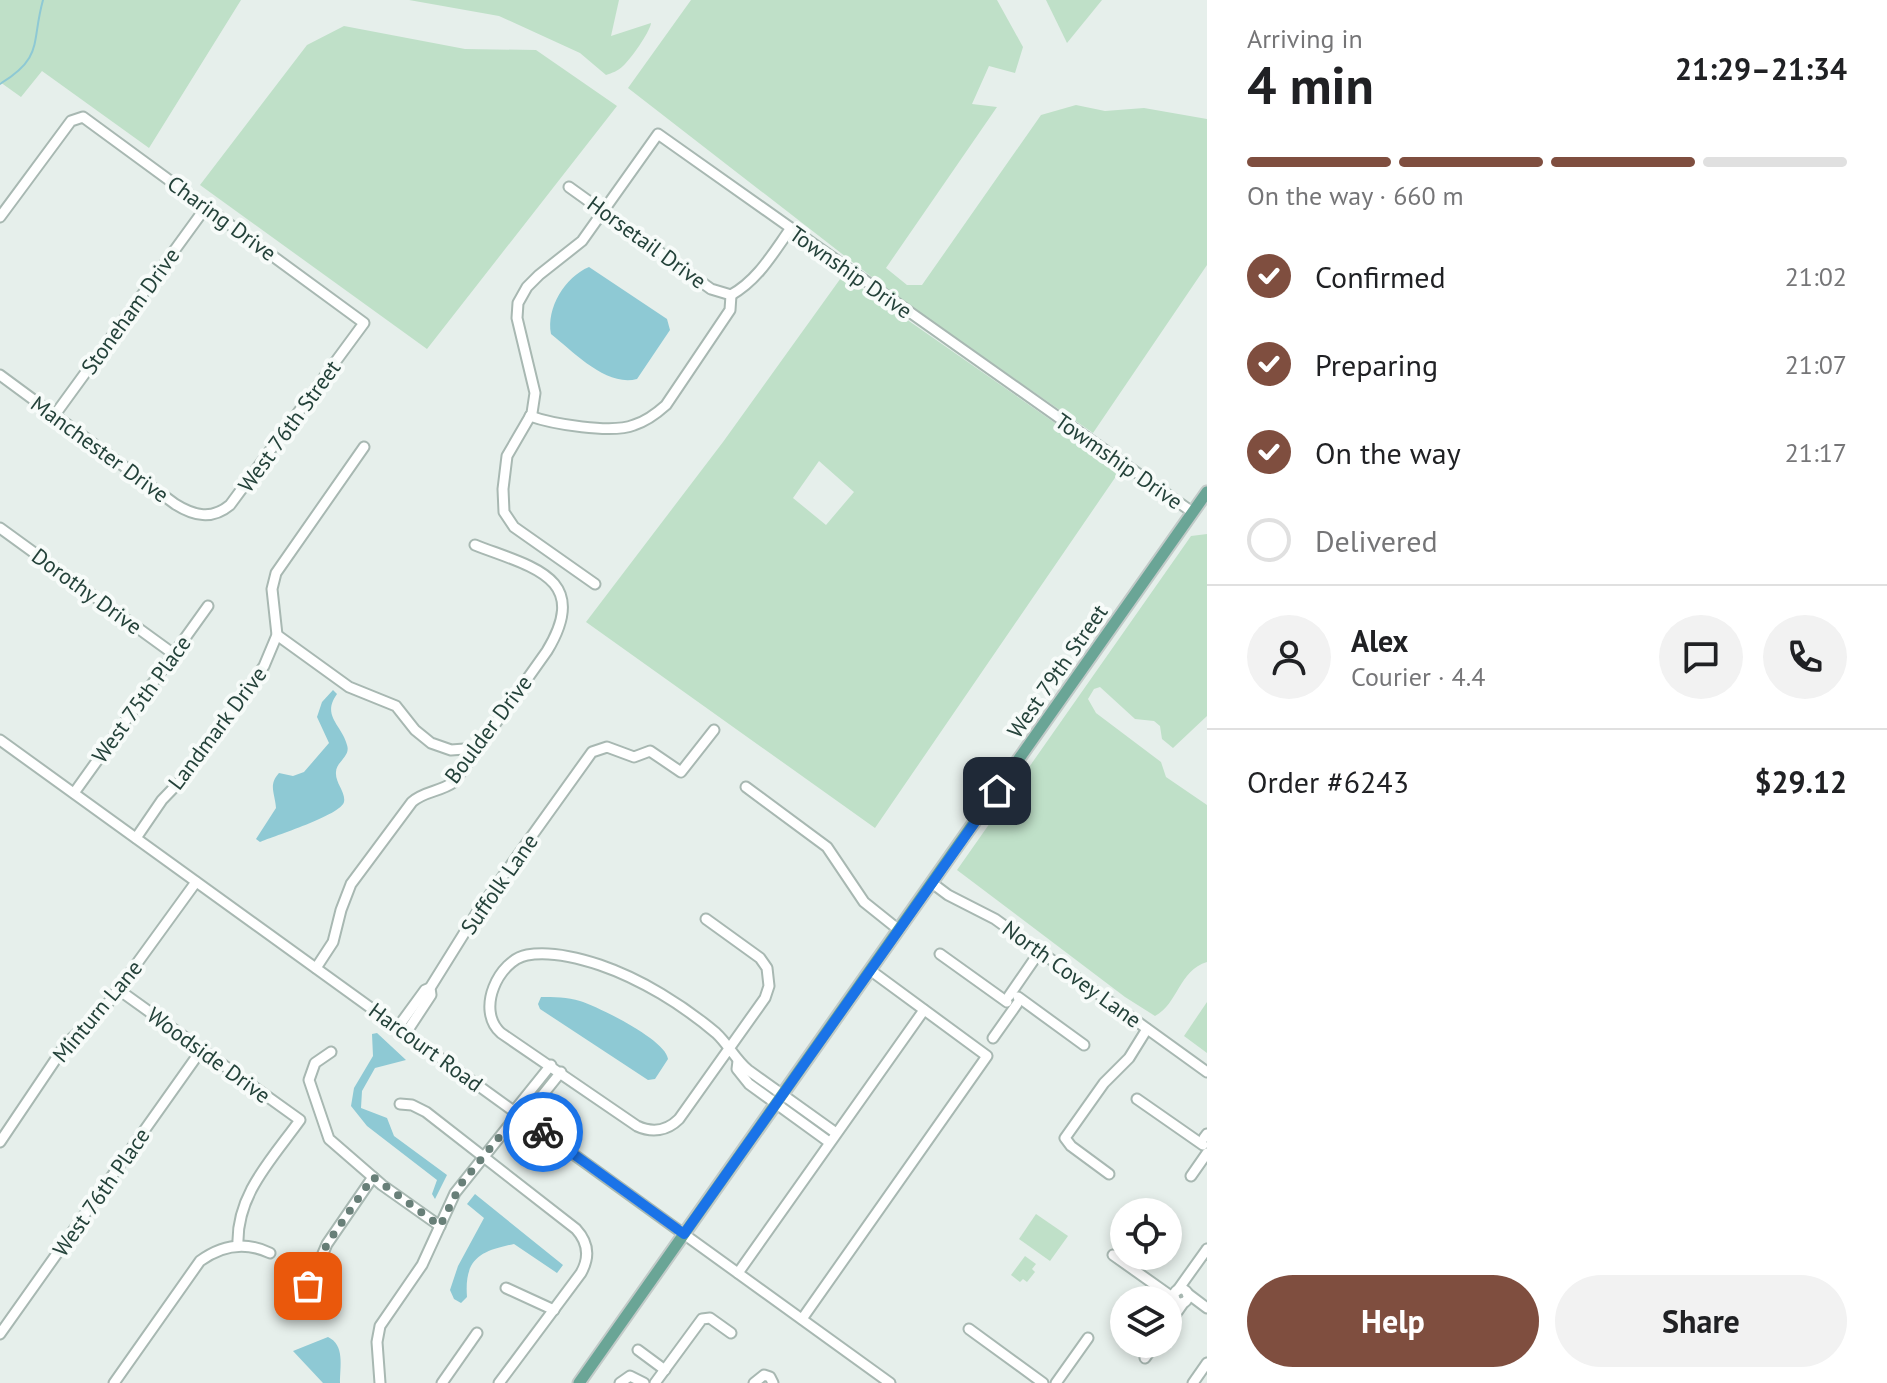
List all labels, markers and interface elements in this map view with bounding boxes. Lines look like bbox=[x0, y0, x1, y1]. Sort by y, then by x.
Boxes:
text: Arriving in bbox=[1247, 22, 1363, 55]
text: 21:29–21:34 bbox=[1675, 49, 1847, 88]
text: 4 min bbox=[1247, 51, 1374, 118]
street label: Charing Drive bbox=[162, 169, 282, 267]
text: On the way · 660 m bbox=[1247, 179, 1464, 212]
street label: Horsetail Drive bbox=[582, 189, 712, 295]
street label: Township Drive bbox=[784, 219, 918, 325]
street label: Stoneham Drive bbox=[75, 242, 185, 380]
icon: check bbox=[1247, 254, 1291, 298]
text: Confirmed bbox=[1315, 257, 1446, 296]
text: 21:02 bbox=[1785, 260, 1847, 293]
icon: check bbox=[1247, 342, 1291, 386]
text: Preparing bbox=[1315, 345, 1438, 384]
text: 21:07 bbox=[1785, 348, 1847, 381]
street label: West 76th Street bbox=[232, 354, 347, 498]
street label: Manchester Drive bbox=[26, 390, 174, 508]
street label: Towmship Drive bbox=[1050, 407, 1188, 515]
icon: check bbox=[1247, 430, 1291, 474]
text: On the way bbox=[1315, 433, 1461, 472]
text: 21:17 bbox=[1785, 436, 1847, 469]
text: Delivered bbox=[1315, 521, 1438, 560]
street label: Dorothy Drive bbox=[26, 542, 148, 640]
street label: West 79th Street bbox=[1001, 598, 1114, 743]
button: person bbox=[1247, 615, 1331, 699]
button: chat bbox=[1659, 615, 1743, 699]
button: phone bbox=[1763, 615, 1847, 699]
text: Alex bbox=[1351, 621, 1408, 660]
street label: West 75th Place bbox=[85, 630, 197, 768]
text: Courier · 4.4 bbox=[1351, 660, 1485, 693]
street label: Landmark Drive bbox=[162, 661, 272, 795]
street label: Boulder Drive bbox=[438, 669, 538, 789]
pin bbox=[963, 757, 1031, 825]
text: Order #6243 bbox=[1247, 762, 1409, 801]
text: $29.12 bbox=[1755, 762, 1847, 801]
icon: home bbox=[975, 769, 1019, 813]
street label: Suffolk Lane bbox=[454, 828, 544, 940]
street label: North Covey Lane bbox=[997, 914, 1147, 1034]
street label: Minturn Lane bbox=[46, 954, 148, 1068]
street label: Harcourt Road bbox=[363, 996, 489, 1098]
street label: Woodside Drive bbox=[142, 1001, 276, 1109]
courier bbox=[503, 1092, 583, 1172]
icon: bike bbox=[521, 1110, 565, 1154]
street label: West 76th Place bbox=[46, 1122, 156, 1262]
map controls bbox=[1110, 1198, 1182, 1358]
button: locate bbox=[1110, 1198, 1182, 1270]
pin bbox=[274, 1252, 342, 1320]
icon: bag bbox=[286, 1264, 330, 1308]
button: Help bbox=[1247, 1275, 1539, 1367]
button: Share bbox=[1555, 1275, 1847, 1367]
button: layers bbox=[1110, 1286, 1182, 1358]

